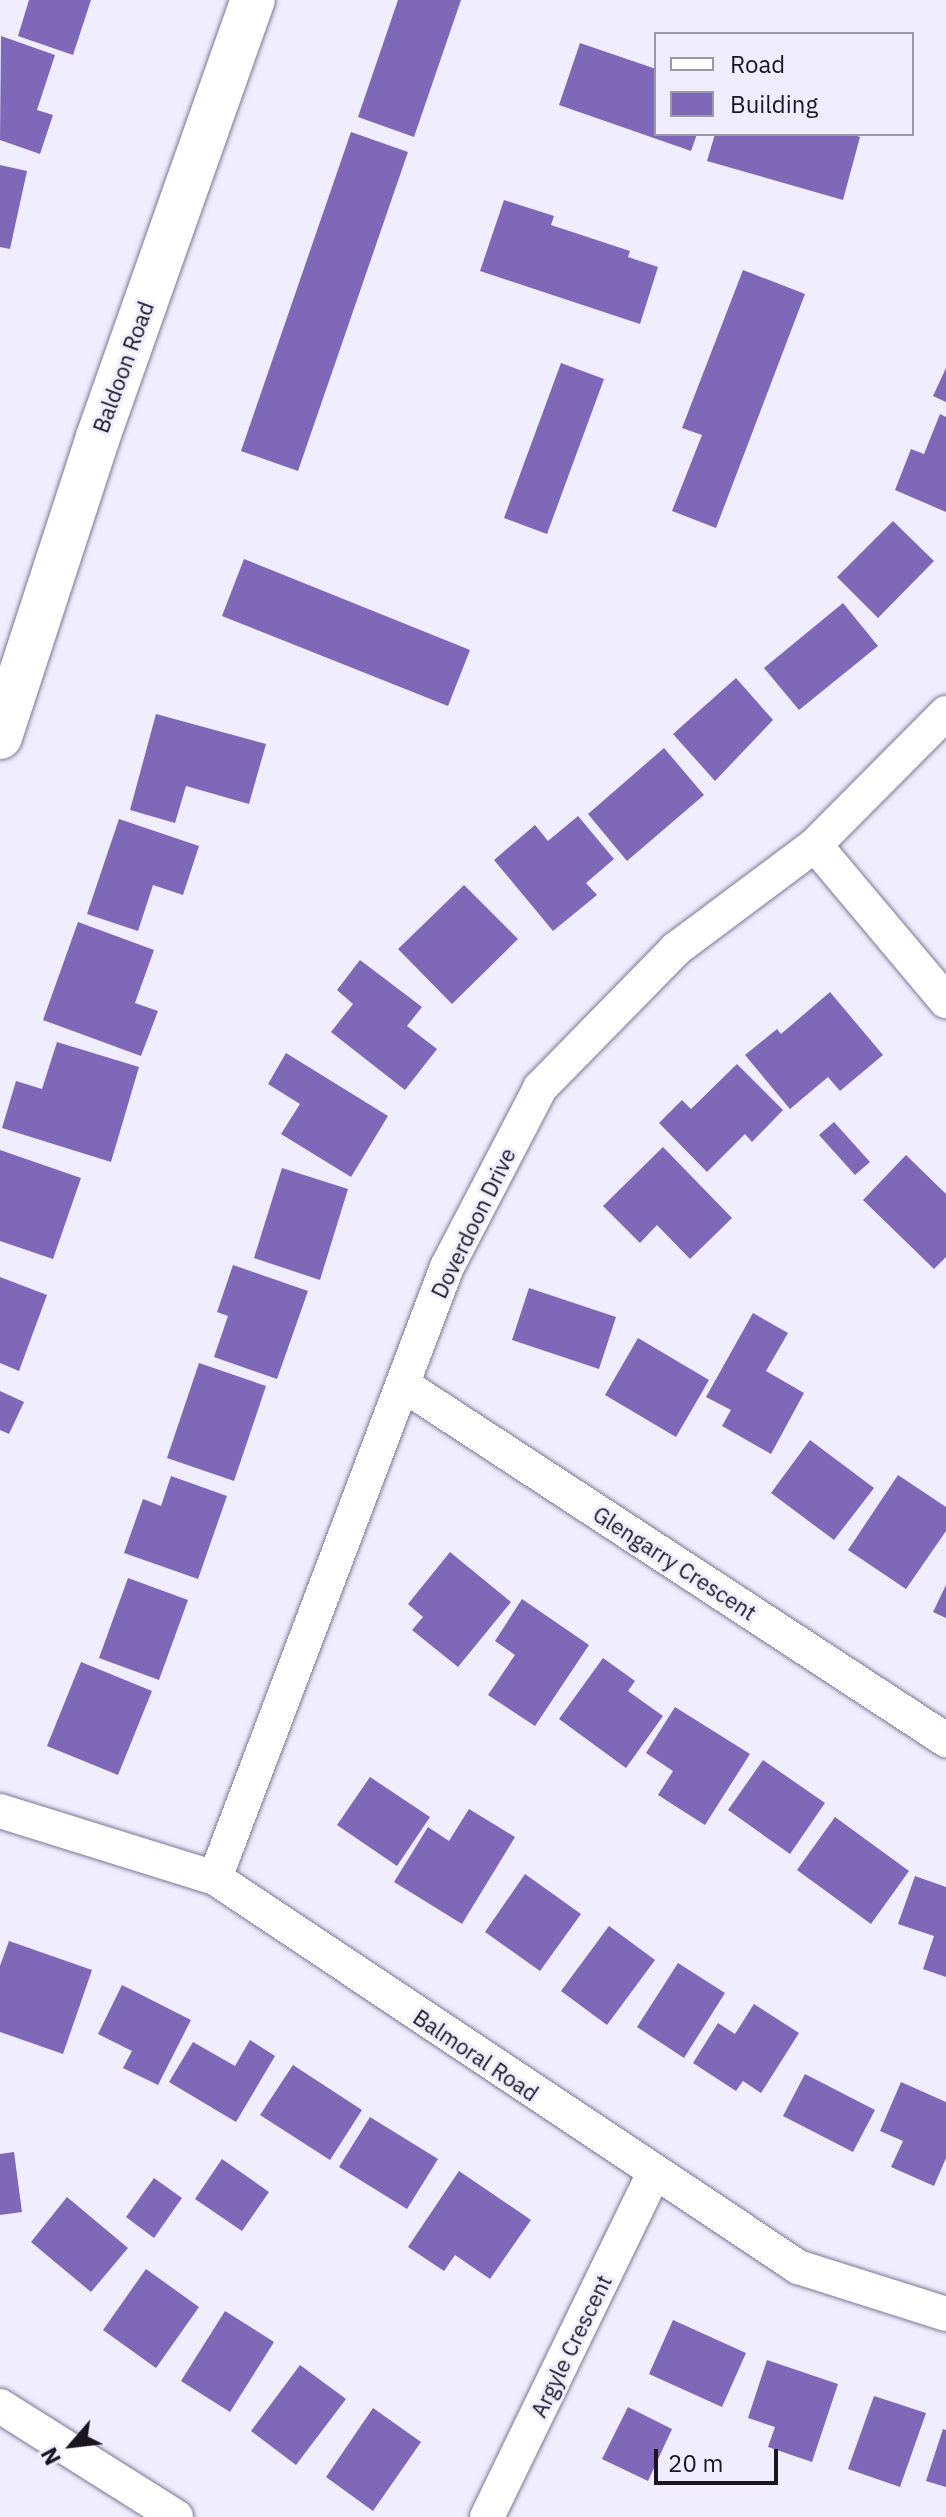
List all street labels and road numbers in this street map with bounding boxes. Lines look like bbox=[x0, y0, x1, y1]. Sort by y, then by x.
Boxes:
street label: Baldoon Road bbox=[87, 298, 159, 436]
street label: Doverdoon Drive bbox=[425, 1144, 521, 1302]
street label: Glengarry Crescent bbox=[588, 1500, 762, 1626]
street label: Balmoral Road bbox=[408, 2003, 544, 2107]
street label: Argyle Crescent bbox=[525, 2270, 617, 2422]

